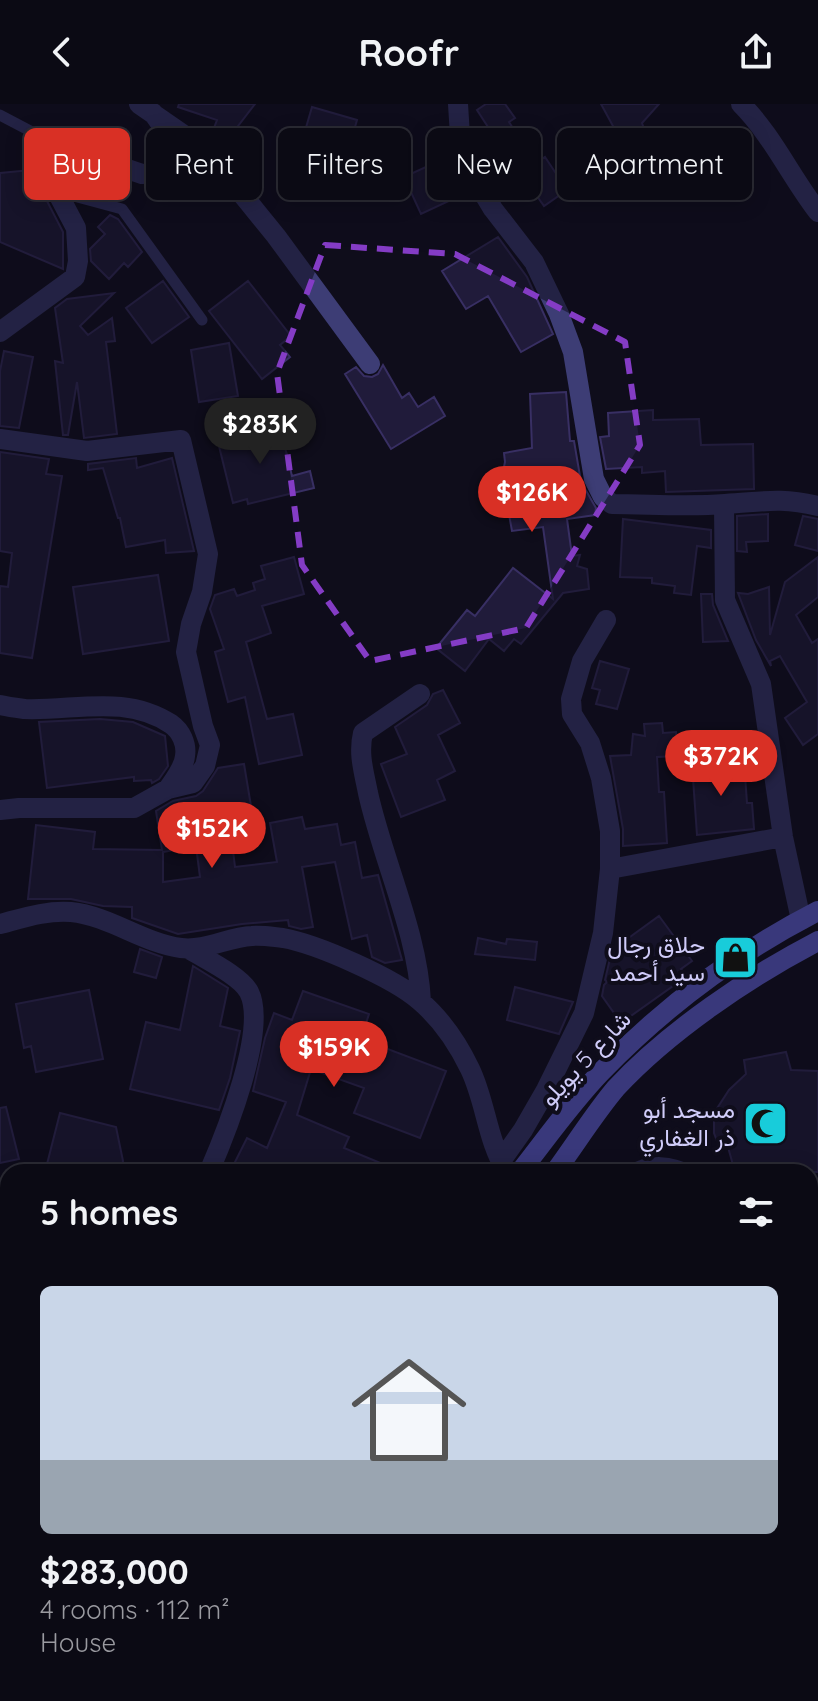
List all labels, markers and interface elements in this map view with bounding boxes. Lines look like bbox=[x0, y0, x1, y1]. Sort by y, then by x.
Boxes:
icon: back bbox=[40, 30, 84, 74]
text: Roofr bbox=[359, 30, 459, 75]
icon: share bbox=[734, 30, 778, 74]
chip: Buy bbox=[24, 128, 130, 200]
chip: Rent bbox=[146, 128, 262, 200]
chip: Filters bbox=[278, 128, 411, 200]
chip: New bbox=[427, 128, 541, 200]
chip: Apartment bbox=[557, 128, 752, 200]
pin: $283K bbox=[204, 398, 316, 466]
text: $283K bbox=[222, 407, 298, 440]
pin: $126K bbox=[476, 466, 588, 534]
text: $126K bbox=[496, 475, 568, 508]
pin: $372K bbox=[665, 730, 777, 798]
text: $372K bbox=[683, 739, 759, 772]
pin: $152K bbox=[156, 802, 268, 870]
text: $152K bbox=[176, 811, 248, 844]
place label: حلاق رجال سيد أحمد bbox=[607, 929, 705, 987]
shop icon: حلاق رجال سيد أحمد bbox=[712, 934, 760, 982]
street label: شارع 5 يويلو bbox=[533, 1004, 638, 1113]
pin: $159K bbox=[278, 1021, 390, 1089]
text: $159K bbox=[298, 1030, 370, 1063]
place label: مسجد أبو ذر الغفاري bbox=[639, 1094, 735, 1157]
mosque icon: مسجد أبو ذر الغفاري bbox=[742, 1099, 790, 1147]
icon: filters bbox=[734, 1190, 778, 1234]
text: 5 homes bbox=[40, 1191, 178, 1234]
icon: home bbox=[337, 1338, 481, 1482]
text: $283,000 bbox=[40, 1550, 189, 1593]
text: 4 rooms · 112 m² bbox=[40, 1593, 230, 1626]
text: House bbox=[40, 1626, 116, 1659]

